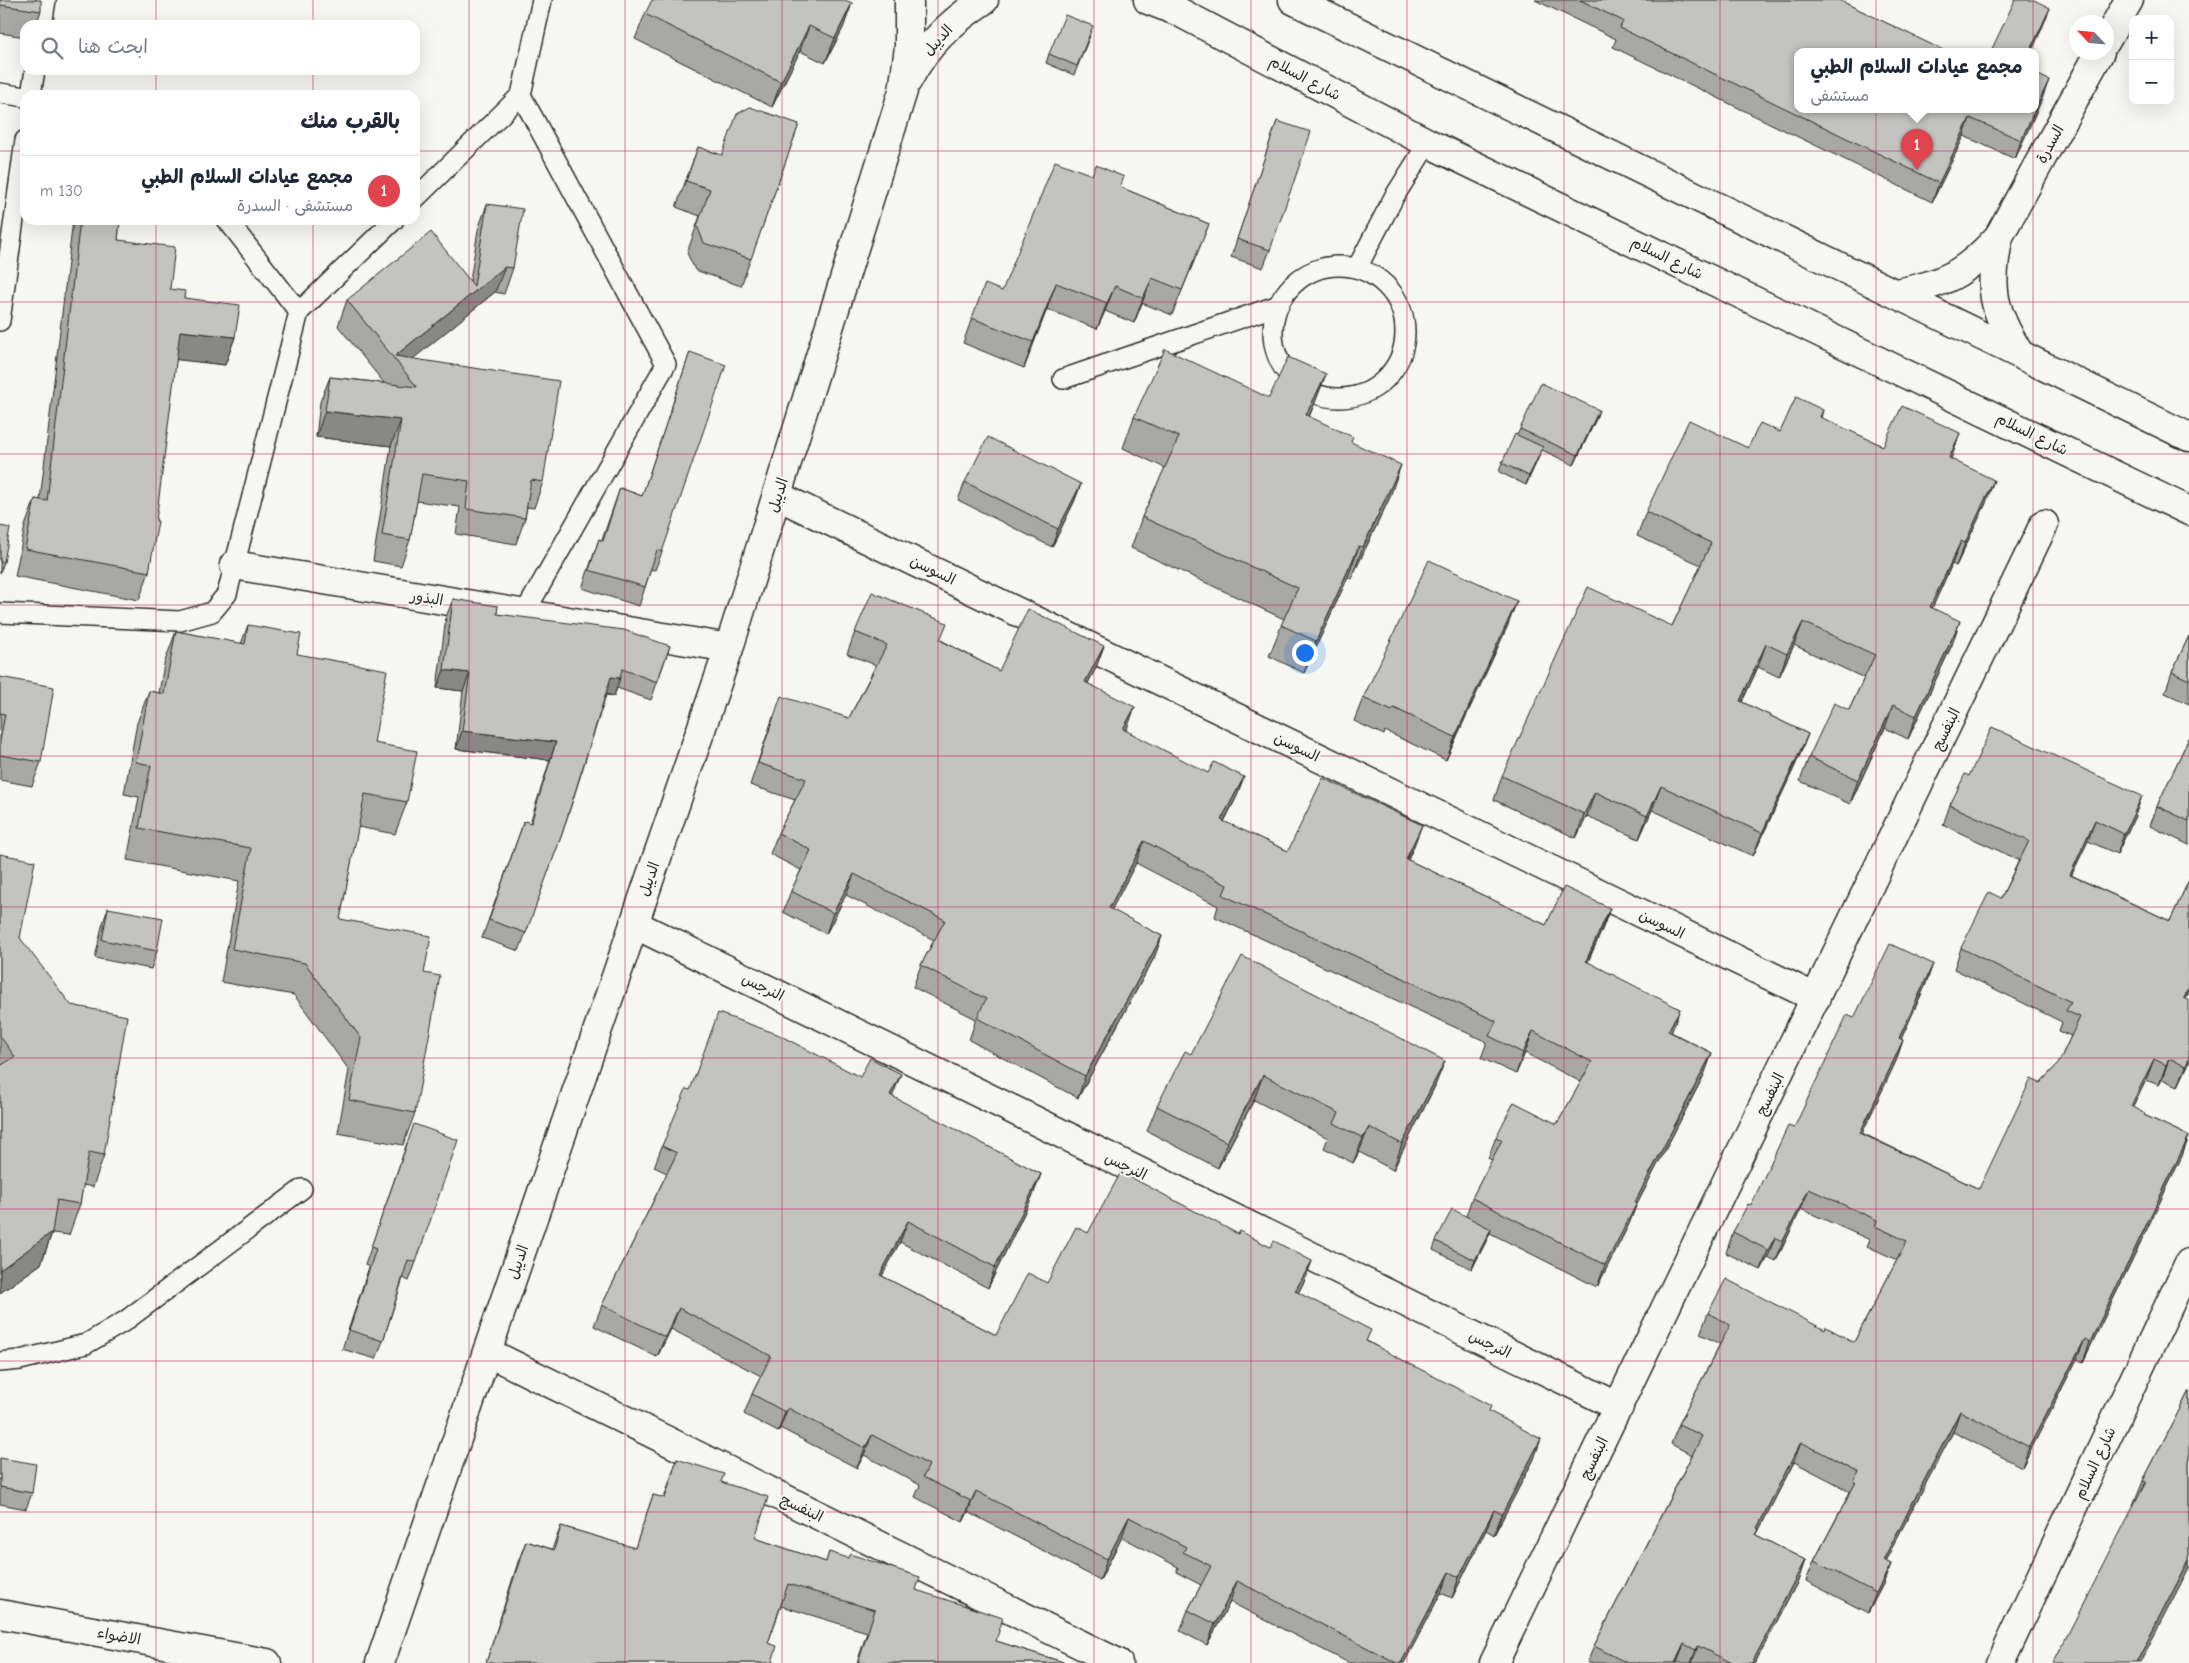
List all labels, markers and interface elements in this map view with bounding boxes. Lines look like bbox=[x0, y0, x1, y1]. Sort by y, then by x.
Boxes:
north arrow bbox=[2069, 15, 2114, 60]
map controls bbox=[2129, 15, 2174, 105]
button: + bbox=[2129, 15, 2174, 60]
search box bbox=[20, 20, 420, 75]
street label: الديبل bbox=[919, 21, 957, 59]
icon: search bbox=[38, 34, 66, 62]
text: ابحث هنا bbox=[78, 36, 148, 58]
popup bbox=[1794, 48, 2039, 113]
street label: شارع السلام bbox=[1266, 52, 1344, 106]
text: مجمع عيادات السلام الطبي bbox=[1811, 56, 2022, 78]
button: − bbox=[2129, 60, 2174, 105]
text: مستشفى bbox=[1811, 87, 1869, 105]
text: بالقرب منك bbox=[300, 109, 400, 133]
street label: السدرة bbox=[2032, 122, 2068, 166]
pin: 1 bbox=[1901, 129, 1933, 170]
text: مجمع عيادات السلام الطبي bbox=[141, 166, 353, 188]
text: 130 m bbox=[40, 182, 83, 200]
text: 1 bbox=[381, 182, 387, 200]
text: مستشفى · السدرة bbox=[237, 197, 353, 215]
street label: شارع السلام bbox=[1627, 233, 1706, 285]
street label: شارع السلام bbox=[1992, 409, 2071, 461]
street label: الديبل bbox=[764, 475, 792, 515]
street label: السوسن bbox=[907, 551, 959, 589]
street label: البذور bbox=[408, 586, 445, 609]
your location bbox=[1292, 640, 1318, 666]
street label: البنفسج bbox=[1928, 705, 1965, 754]
street label: السوسن bbox=[1271, 728, 1323, 766]
street label: الديبل bbox=[635, 859, 663, 899]
street label: السوسن bbox=[1636, 905, 1688, 943]
street label: النرجس bbox=[739, 969, 787, 1005]
street label: البنفسج bbox=[1752, 1070, 1789, 1119]
street label: النرجس bbox=[1102, 1148, 1150, 1184]
street label: الديبل bbox=[504, 1242, 532, 1282]
street label: النرجس bbox=[1466, 1326, 1514, 1362]
street label: شارع السلام bbox=[2070, 1424, 2121, 1503]
street label: البنفسج bbox=[1576, 1434, 1613, 1483]
street label: البنفسج bbox=[777, 1490, 826, 1527]
street label: الاضواء bbox=[96, 1623, 142, 1649]

